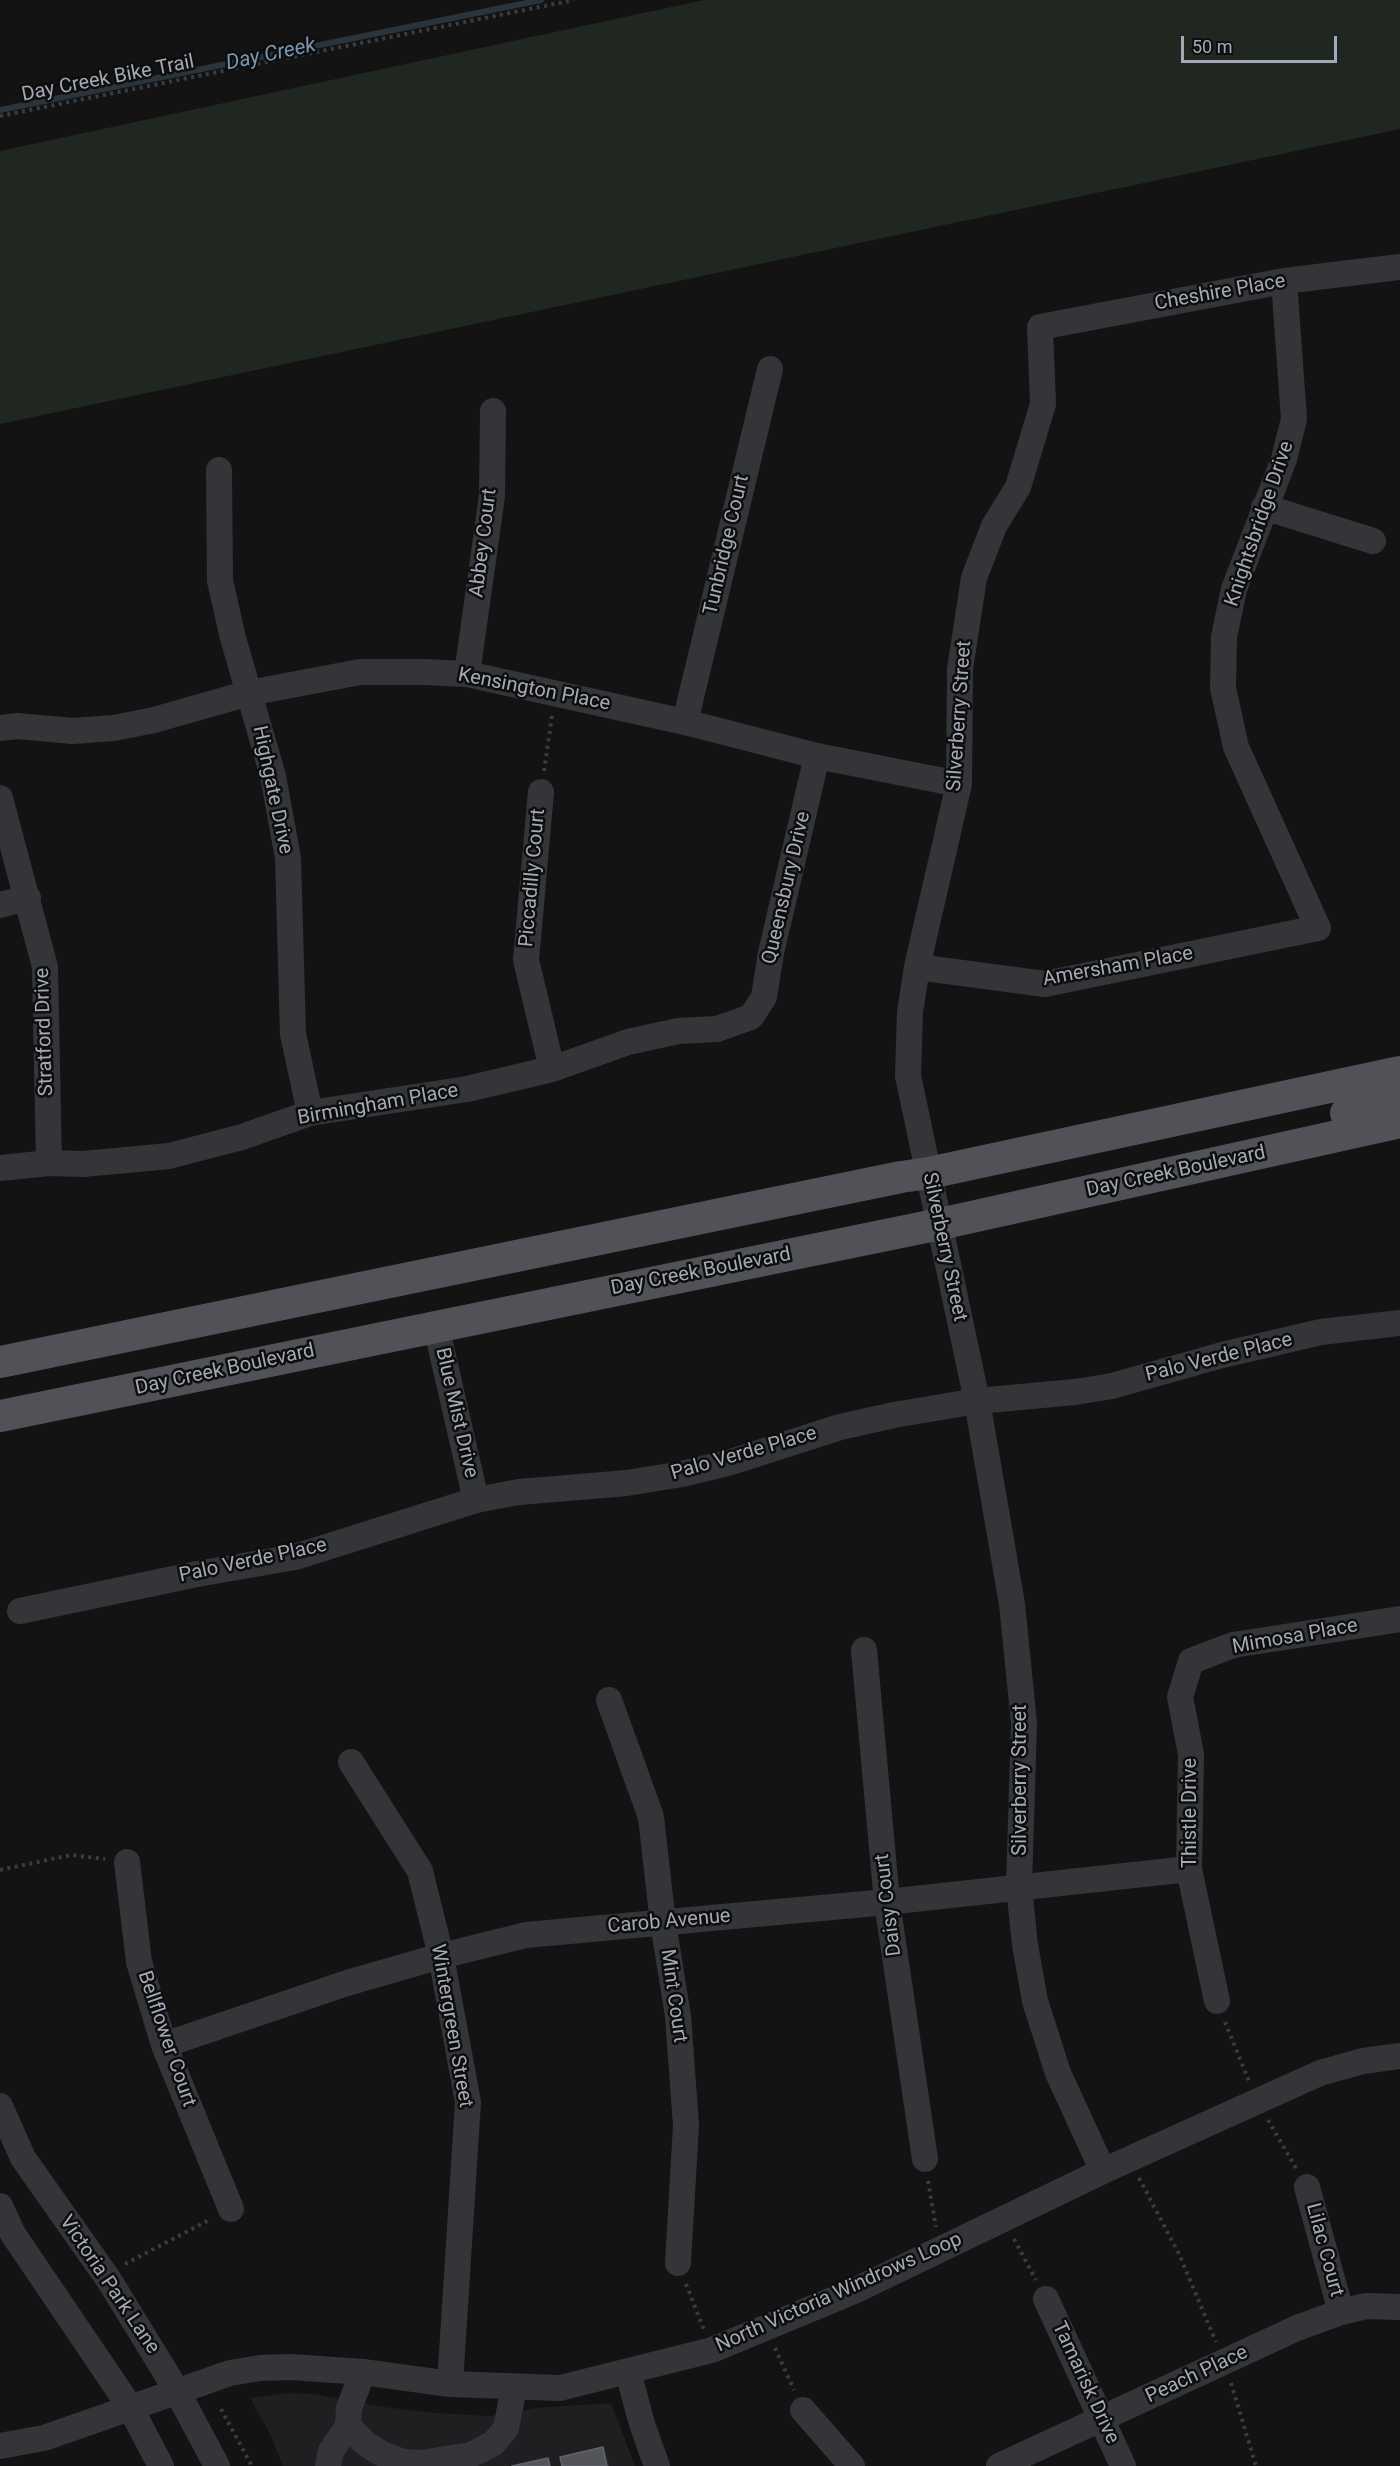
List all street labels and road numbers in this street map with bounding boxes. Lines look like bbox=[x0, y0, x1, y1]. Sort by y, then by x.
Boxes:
street label: Day Creek Bike Trail bbox=[20, 51, 196, 107]
street label: Cheshire Place bbox=[1153, 270, 1287, 316]
street label: Knightsbridge Drive bbox=[1220, 438, 1300, 610]
street label: Tunbridge Court bbox=[699, 472, 755, 618]
street label: Abbey Court bbox=[465, 487, 503, 599]
street label: Silverberry Street bbox=[943, 640, 977, 792]
street label: Kensington Place bbox=[456, 663, 612, 717]
street label: Highgate Drive bbox=[247, 724, 297, 856]
street label: Piccadilly Court bbox=[515, 808, 551, 948]
street label: Queensbury Drive bbox=[758, 809, 816, 967]
street label: Amersham Place bbox=[1041, 942, 1195, 992]
street label: Stratford Drive bbox=[31, 967, 59, 1097]
street label: Birmingham Place bbox=[296, 1079, 460, 1131]
street label: Day Creek Boulevard bbox=[1084, 1141, 1268, 1203]
street label: Silverberry Street bbox=[917, 1171, 971, 1323]
street label: Day Creek Boulevard bbox=[609, 1243, 793, 1301]
street label: Palo Verde Place bbox=[1143, 1328, 1295, 1388]
street label: Day Creek Boulevard bbox=[133, 1339, 317, 1401]
street label: Blue Mist Drive bbox=[429, 1346, 483, 1480]
street label: Palo Verde Place bbox=[668, 1422, 820, 1486]
street label: Palo Verde Place bbox=[177, 1534, 329, 1588]
street label: Mimosa Place bbox=[1230, 1614, 1360, 1660]
street label: Silverberry Street bbox=[1009, 1704, 1033, 1856]
street label: Thistle Drive bbox=[1179, 1758, 1203, 1868]
street label: Daisy Court bbox=[871, 1852, 907, 1958]
street label: Carob Avenue bbox=[606, 1905, 732, 1939]
street label: Wintergreen Street bbox=[425, 1943, 477, 2109]
street label: Mint Court bbox=[655, 1948, 691, 2044]
street label: Bellflower Court bbox=[132, 1968, 200, 2110]
street label: Lilac Court bbox=[1300, 2200, 1348, 2300]
street label: Victoria Park Lane bbox=[54, 2211, 164, 2359]
street label: North Victoria Windrows Loop bbox=[712, 2228, 966, 2358]
street label: Tamarisk Drive bbox=[1046, 2318, 1124, 2448]
street label: Peach Place bbox=[1142, 2341, 1252, 2409]

